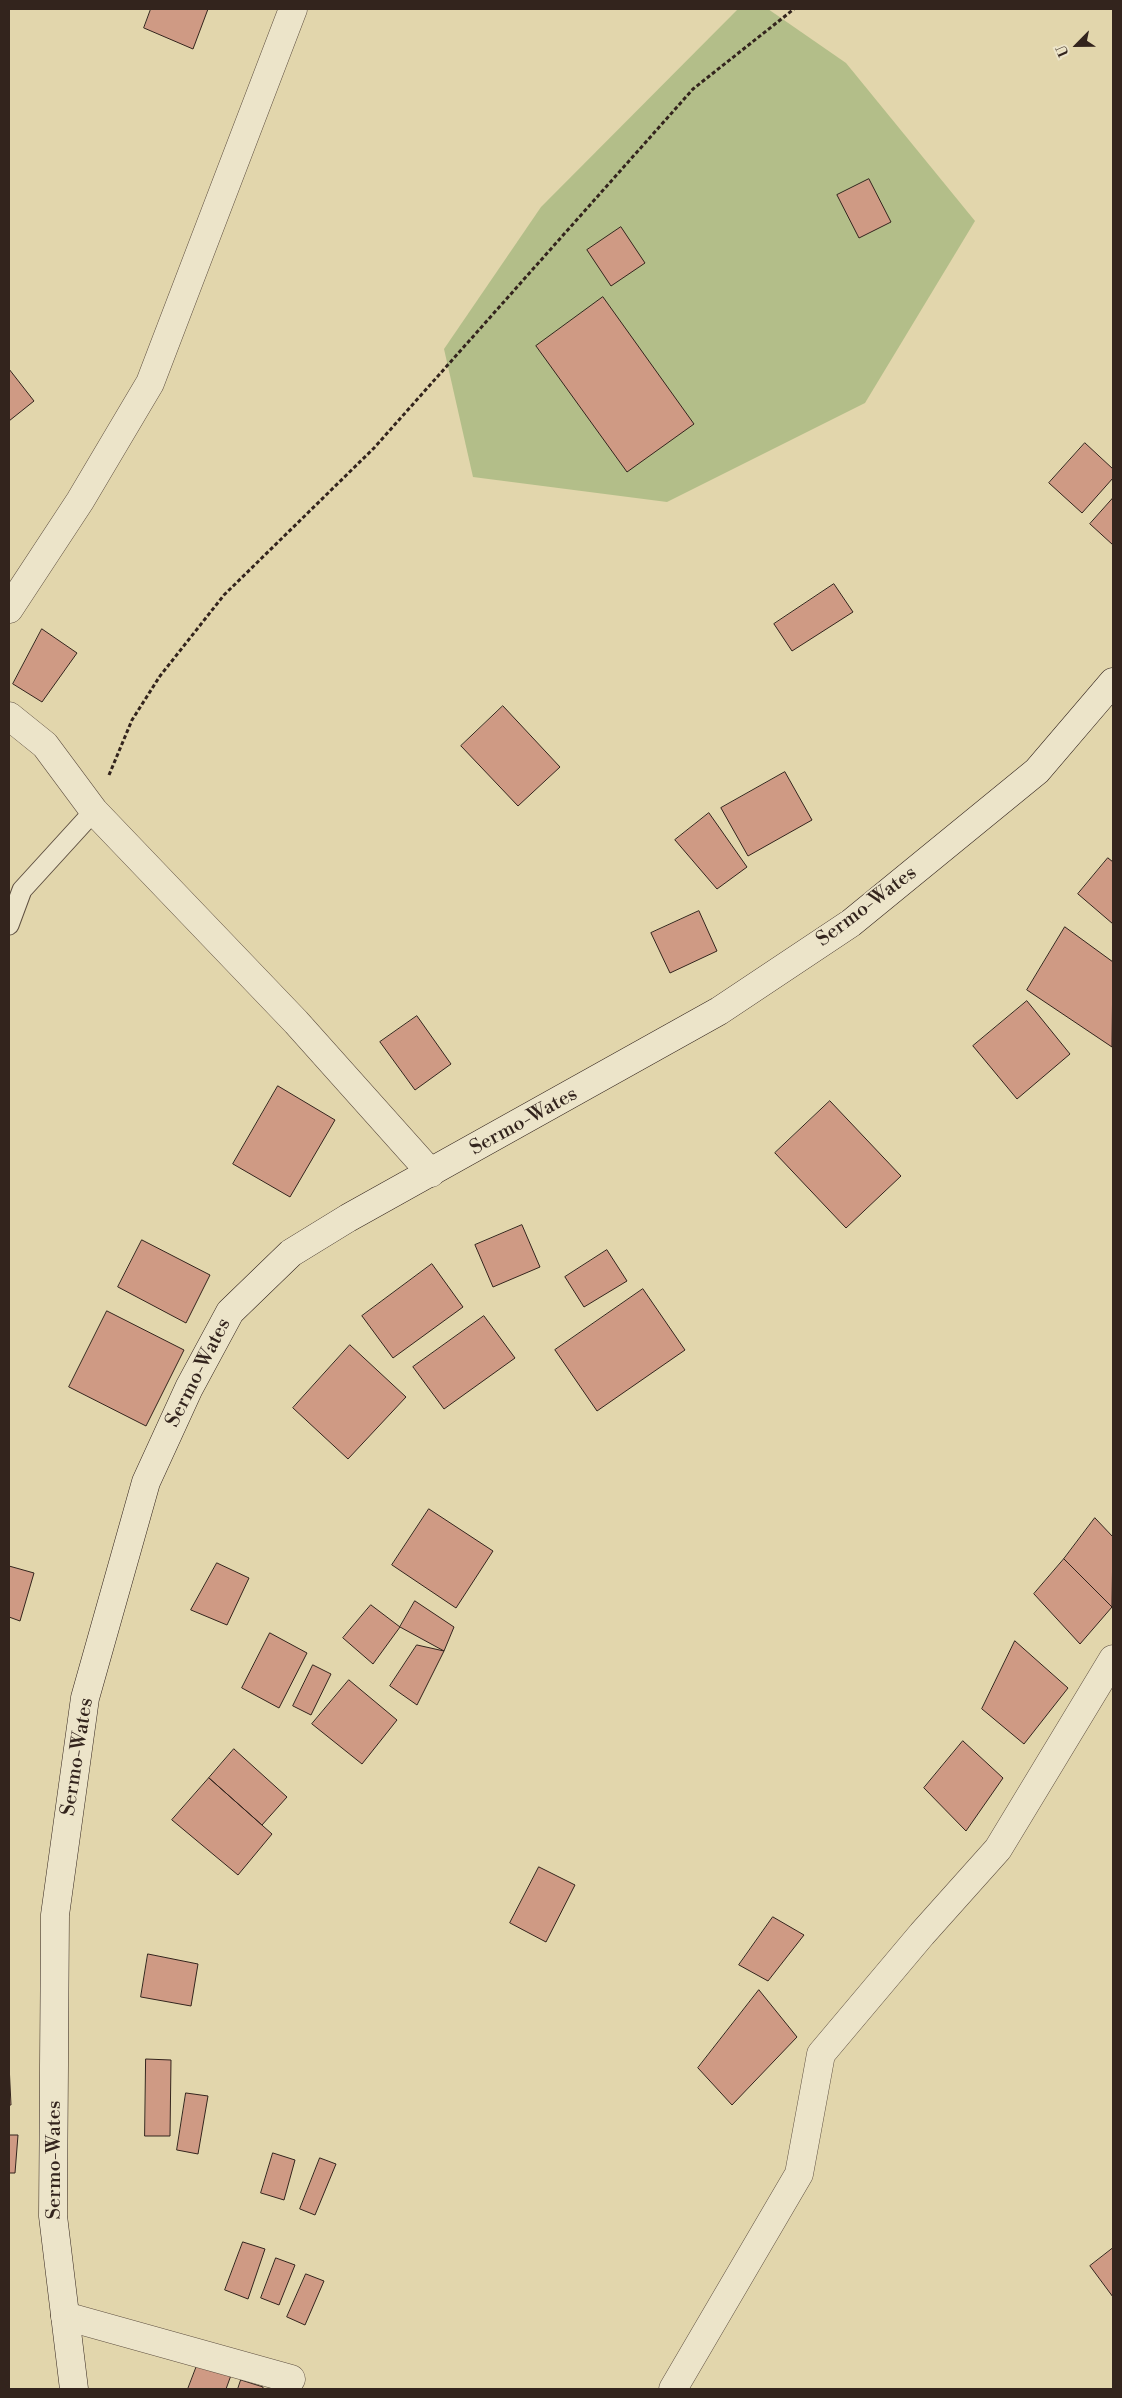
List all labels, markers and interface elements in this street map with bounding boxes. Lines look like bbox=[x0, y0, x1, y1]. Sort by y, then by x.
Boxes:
north arrow bbox=[1052, 20, 1102, 70]
text: U bbox=[1053, 42, 1074, 59]
street label: Sermo-Wates bbox=[812, 862, 922, 952]
street label: Sermo-Wates bbox=[466, 1083, 582, 1161]
street label: Sermo-Wates bbox=[161, 1315, 237, 1431]
street label: Sermo-Wates bbox=[57, 1696, 99, 1818]
street label: Sermo-Wates bbox=[43, 2100, 67, 2220]

